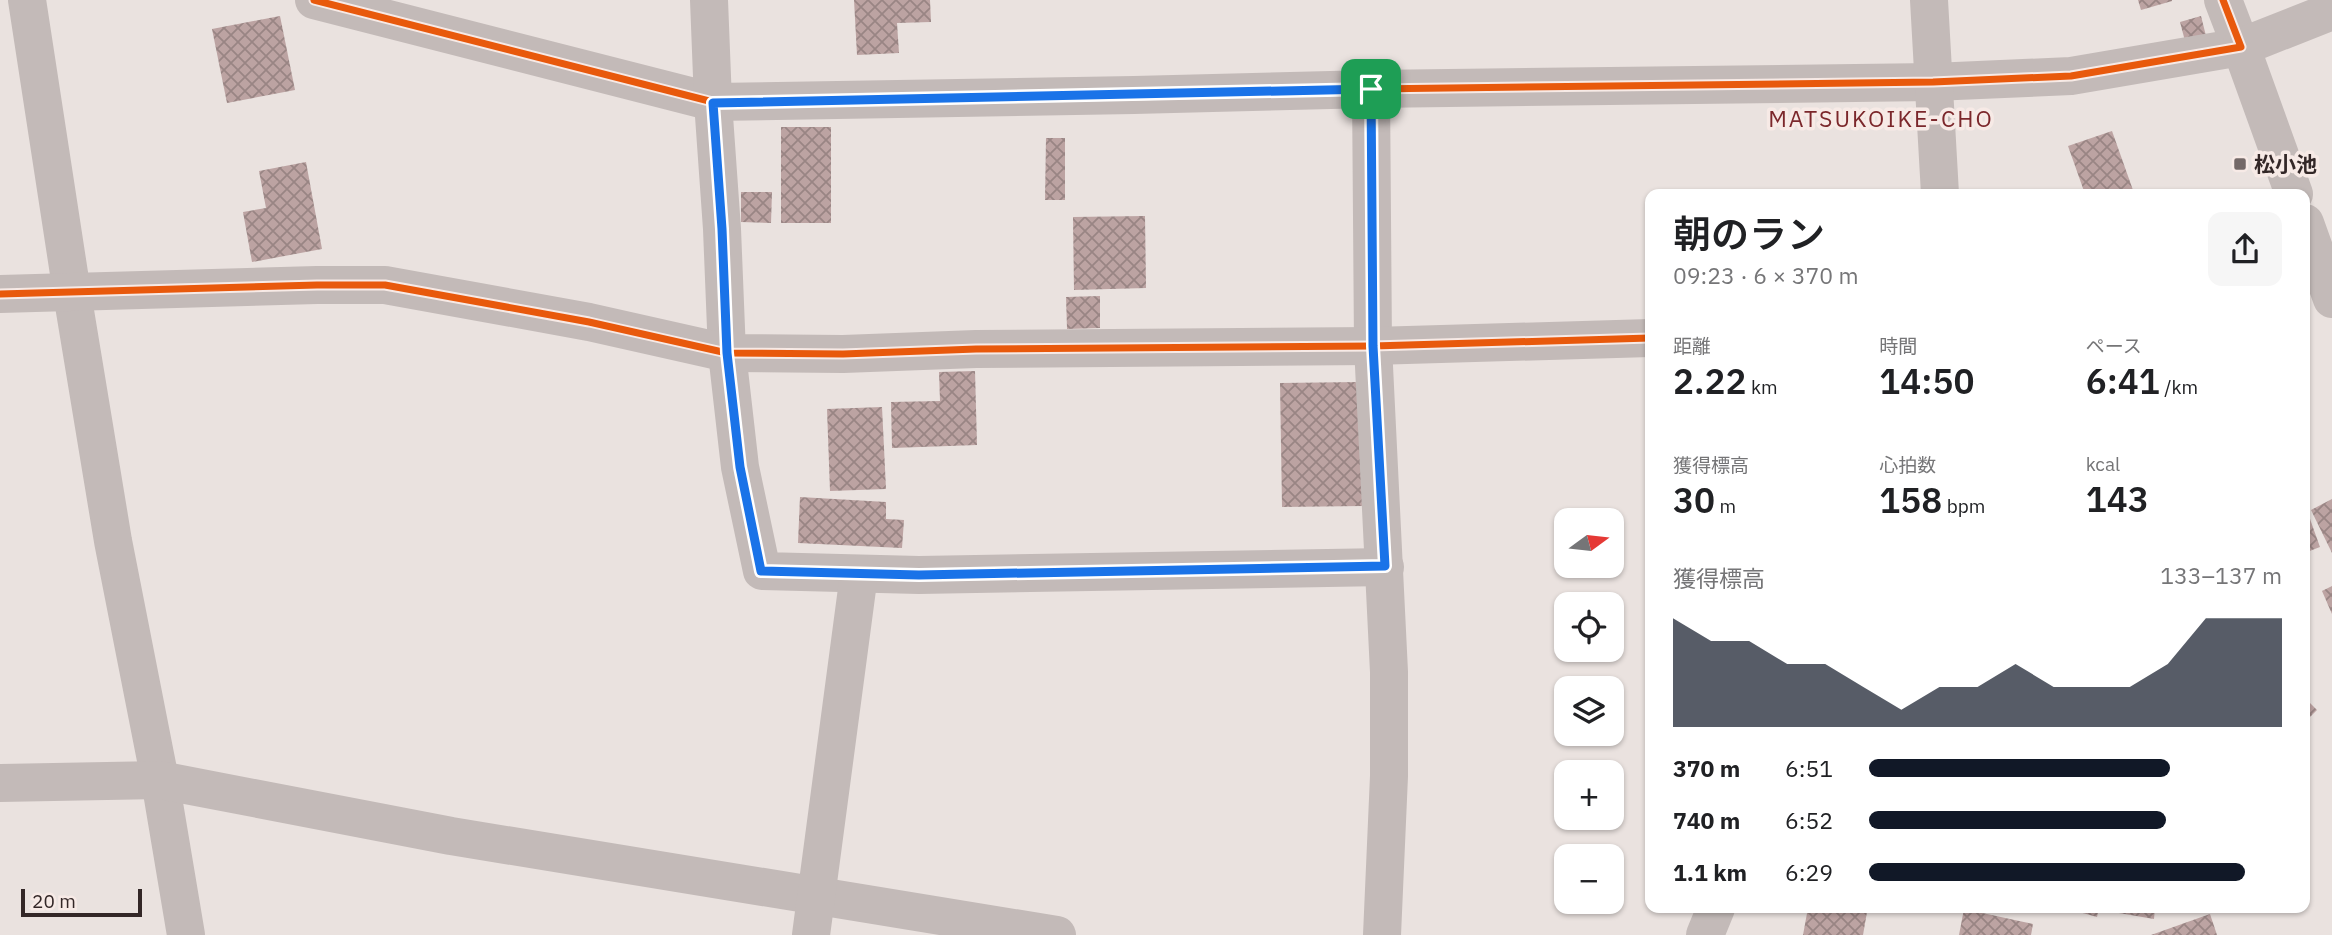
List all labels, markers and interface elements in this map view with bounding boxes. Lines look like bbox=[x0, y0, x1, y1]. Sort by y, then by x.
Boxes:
pin bbox=[1341, 59, 1401, 119]
icon: arrive bbox=[1352, 70, 1390, 108]
district label: MATSUKOIKE-CHO bbox=[1768, 103, 1994, 133]
place label: 松小池 bbox=[2254, 150, 2317, 178]
marker: 松小池 bbox=[2232, 156, 2248, 172]
text: 朝のラン bbox=[1673, 209, 1825, 258]
button: share bbox=[2208, 212, 2282, 286]
text: 09:23 · 6 × 370 m bbox=[1673, 260, 1859, 290]
text: 距離 bbox=[1673, 334, 1711, 358]
text: 時間 bbox=[1879, 334, 1917, 358]
text: ペース bbox=[2086, 334, 2142, 358]
text: 2.22 bbox=[1673, 358, 1746, 404]
text: 14:50 bbox=[1879, 358, 1975, 404]
text: 6:41 bbox=[2086, 358, 2160, 404]
text: km bbox=[1746, 375, 1778, 399]
text: /km bbox=[2160, 375, 2198, 399]
text: kcal bbox=[2086, 452, 2120, 476]
text: 獲得標高 bbox=[1673, 453, 1749, 477]
text: 心拍数 bbox=[1879, 453, 1936, 477]
text: 143 bbox=[2086, 476, 2149, 522]
text: 30 bbox=[1673, 477, 1715, 523]
text: 158 bbox=[1879, 477, 1942, 523]
text: m bbox=[1715, 494, 1736, 518]
text: bpm bbox=[1942, 494, 1985, 518]
north arrow bbox=[1554, 508, 1624, 578]
map controls bbox=[1554, 508, 1624, 914]
text: 133–137 m bbox=[2160, 560, 2282, 590]
text: 獲得標高 bbox=[1673, 563, 1765, 593]
button: locate bbox=[1554, 592, 1624, 662]
button: layers bbox=[1554, 676, 1624, 746]
text: 370 m bbox=[1673, 753, 1740, 783]
text: 6:51 bbox=[1785, 753, 1833, 783]
button: + bbox=[1554, 760, 1624, 830]
text: 740 m bbox=[1673, 805, 1740, 835]
text: 6:52 bbox=[1785, 805, 1833, 835]
button: − bbox=[1554, 844, 1624, 914]
text: 1.1 km bbox=[1673, 857, 1747, 887]
text: 6:29 bbox=[1785, 857, 1833, 887]
scale bar bbox=[21, 886, 142, 918]
text: 20 m bbox=[32, 889, 76, 913]

